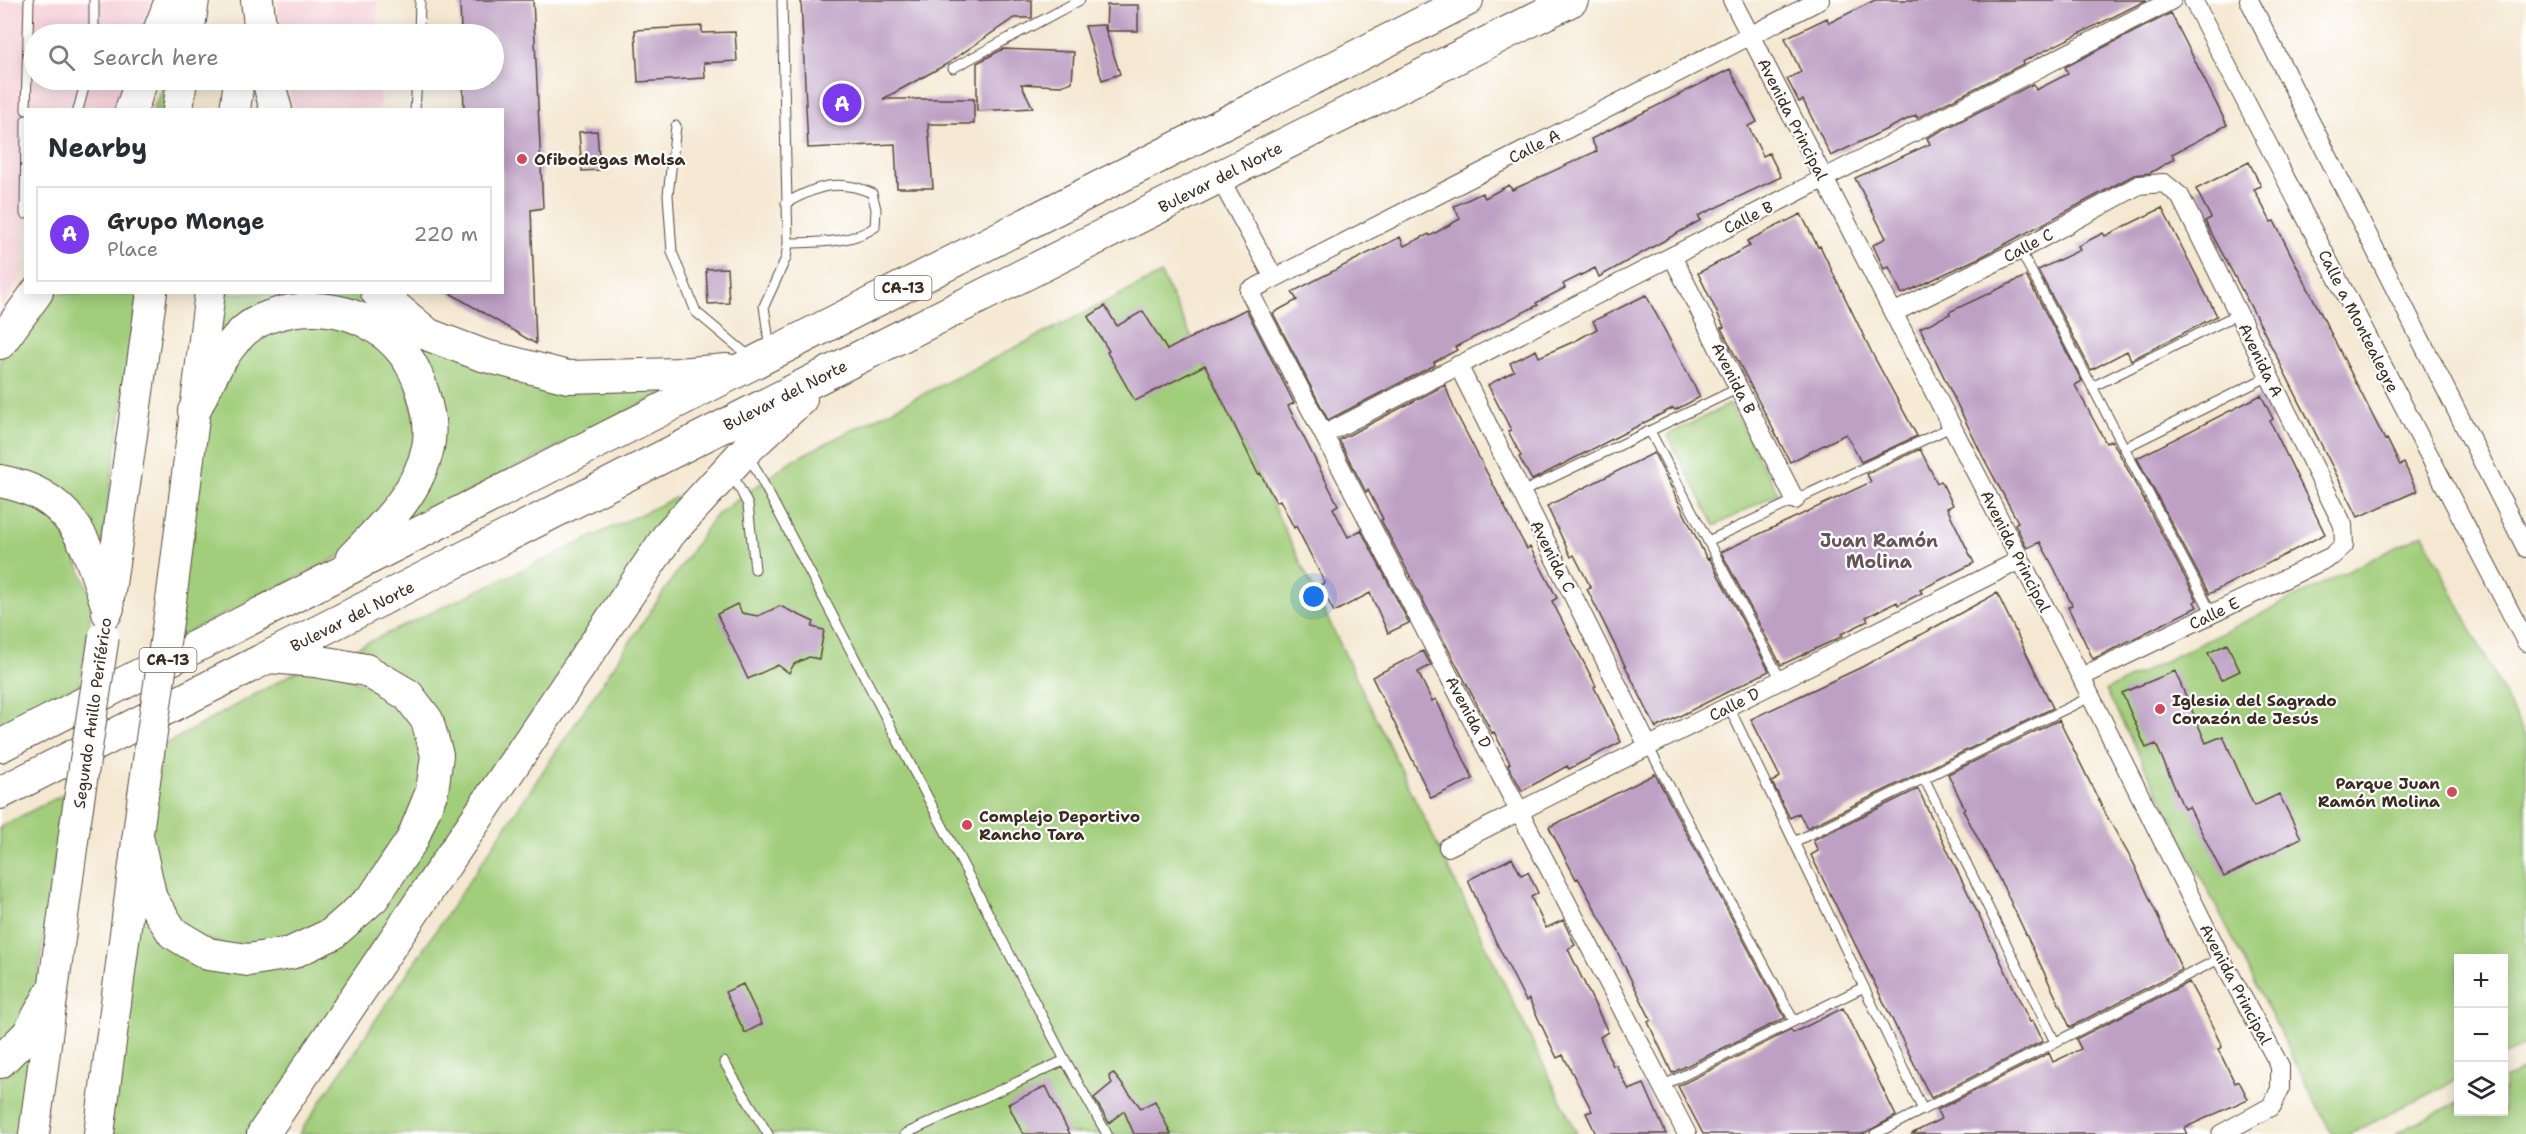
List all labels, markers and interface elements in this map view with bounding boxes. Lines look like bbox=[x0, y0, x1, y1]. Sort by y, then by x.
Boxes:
search box bbox=[24, 24, 504, 90]
icon: search bbox=[45, 41, 78, 74]
text: Search here bbox=[93, 43, 219, 72]
street label: Avenida Principal bbox=[1753, 55, 1832, 184]
pin: A bbox=[822, 80, 862, 126]
street label: Calle A bbox=[1505, 125, 1564, 168]
text: Nearby bbox=[48, 130, 147, 165]
street label: Bulevar del Norte bbox=[1155, 137, 1286, 218]
place label: Ofibodegas Molsa bbox=[534, 149, 686, 170]
marker: Ofibodegas Molsa bbox=[515, 152, 529, 166]
street label: Calle B bbox=[1720, 196, 1777, 239]
text: Grupo Monge bbox=[107, 207, 264, 236]
text: A bbox=[62, 221, 77, 247]
text: 220 m bbox=[414, 221, 478, 247]
street label: Calle C bbox=[2000, 224, 2057, 267]
text: Place bbox=[107, 236, 158, 262]
street label: Calle a Montealegre bbox=[2313, 246, 2404, 396]
road number: CA-13 bbox=[874, 276, 932, 300]
street label: Avenida A bbox=[2234, 320, 2287, 401]
street label: Avenida B bbox=[1707, 339, 1761, 418]
street label: Bulevar del Norte bbox=[720, 355, 851, 436]
street label: Avenida Principal bbox=[1976, 487, 2055, 616]
street label: Avenida C bbox=[1526, 517, 1580, 596]
district label: Juan Ramón Molina bbox=[1820, 529, 1938, 574]
street label: Bulevar del Norte bbox=[287, 576, 418, 657]
your location bbox=[1299, 582, 1328, 611]
street label: Calle E bbox=[2186, 592, 2243, 635]
street label: Segundo Anillo Periférico bbox=[69, 616, 116, 810]
road number: CA-13 bbox=[140, 648, 196, 672]
street label: Avenida D bbox=[1441, 673, 1496, 752]
street label: Calle D bbox=[1705, 683, 1763, 726]
place label: Iglesia del Sagrado Corazón de Jesús bbox=[2172, 690, 2337, 729]
marker: Iglesia del Sagrado Corazón de Jesús bbox=[2153, 702, 2167, 716]
place label: Parque Juan Ramón Molina bbox=[2318, 773, 2440, 812]
marker: Parque Juan Ramón Molina bbox=[2445, 785, 2459, 799]
place label: Complejo Deportivo Rancho Tara bbox=[979, 806, 1140, 845]
marker: Complejo Deportivo Rancho Tara bbox=[960, 818, 974, 832]
street label: Avenida Principal bbox=[2195, 920, 2276, 1048]
map controls bbox=[2454, 954, 2508, 1116]
button: + bbox=[2454, 954, 2508, 1008]
button: − bbox=[2454, 1008, 2508, 1062]
button: layers bbox=[2454, 1062, 2508, 1116]

